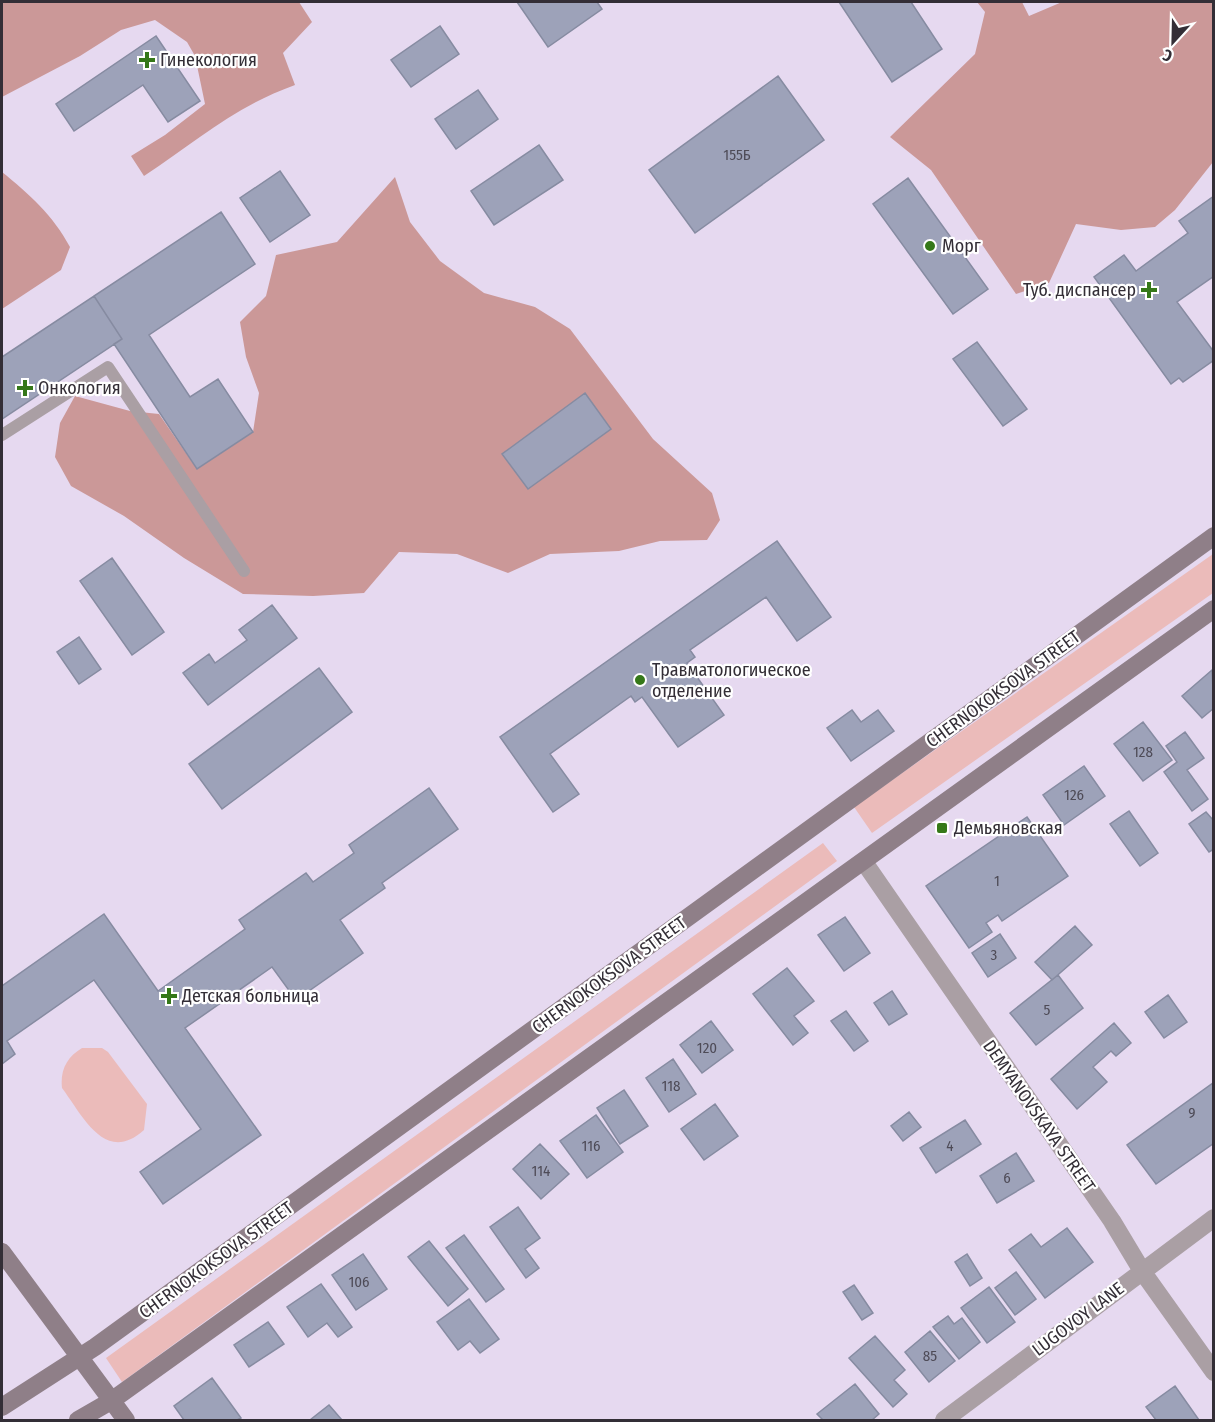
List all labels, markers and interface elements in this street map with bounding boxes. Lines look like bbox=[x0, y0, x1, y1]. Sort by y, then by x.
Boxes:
north arrow bbox=[1143, 12, 1203, 72]
text: С bbox=[1160, 45, 1175, 66]
place label: Гинекология bbox=[160, 49, 257, 71]
marker: Гинекология bbox=[138, 51, 156, 69]
house number: 155Б bbox=[723, 146, 751, 164]
place label: Морг bbox=[942, 235, 981, 257]
marker: Морг bbox=[923, 239, 937, 253]
place label: Туб. диспансер bbox=[1023, 279, 1136, 301]
marker: Туб. диспансер bbox=[1140, 281, 1158, 299]
place label: Онкология bbox=[38, 377, 121, 399]
marker: Онкология bbox=[16, 379, 34, 397]
street label: CHERNOKOKSOVA STREET bbox=[922, 625, 1085, 752]
place label: Травматологическое отделение bbox=[652, 659, 811, 702]
marker: Травматологическое отделение bbox=[633, 673, 647, 687]
house number: 128 bbox=[1133, 743, 1153, 761]
house number: 126 bbox=[1064, 786, 1084, 804]
place label: Демьяновская bbox=[953, 817, 1063, 839]
marker: Демьяновская bbox=[935, 821, 949, 835]
house number: 1 bbox=[994, 872, 1000, 890]
street label: CHERNOKOKSOVA STREET bbox=[528, 911, 691, 1038]
house number: 3 bbox=[991, 946, 998, 964]
place label: Детская больница bbox=[181, 985, 319, 1007]
marker: Детская больница bbox=[160, 987, 178, 1005]
house number: 5 bbox=[1044, 1001, 1051, 1019]
street label: DEMYANOVSKAYA STREET bbox=[978, 1036, 1100, 1197]
house number: 120 bbox=[697, 1039, 717, 1057]
house number: 118 bbox=[662, 1077, 681, 1095]
house number: 9 bbox=[1188, 1104, 1196, 1122]
house number: 116 bbox=[582, 1137, 600, 1155]
house number: 4 bbox=[946, 1137, 954, 1155]
house number: 114 bbox=[532, 1162, 550, 1180]
house number: 6 bbox=[1003, 1169, 1011, 1187]
street label: CHERNOKOKSOVA STREET bbox=[135, 1196, 298, 1323]
house number: 106 bbox=[348, 1273, 370, 1291]
street label: LUGOVOY LANE bbox=[1028, 1277, 1128, 1361]
house number: 85 bbox=[923, 1347, 937, 1365]

